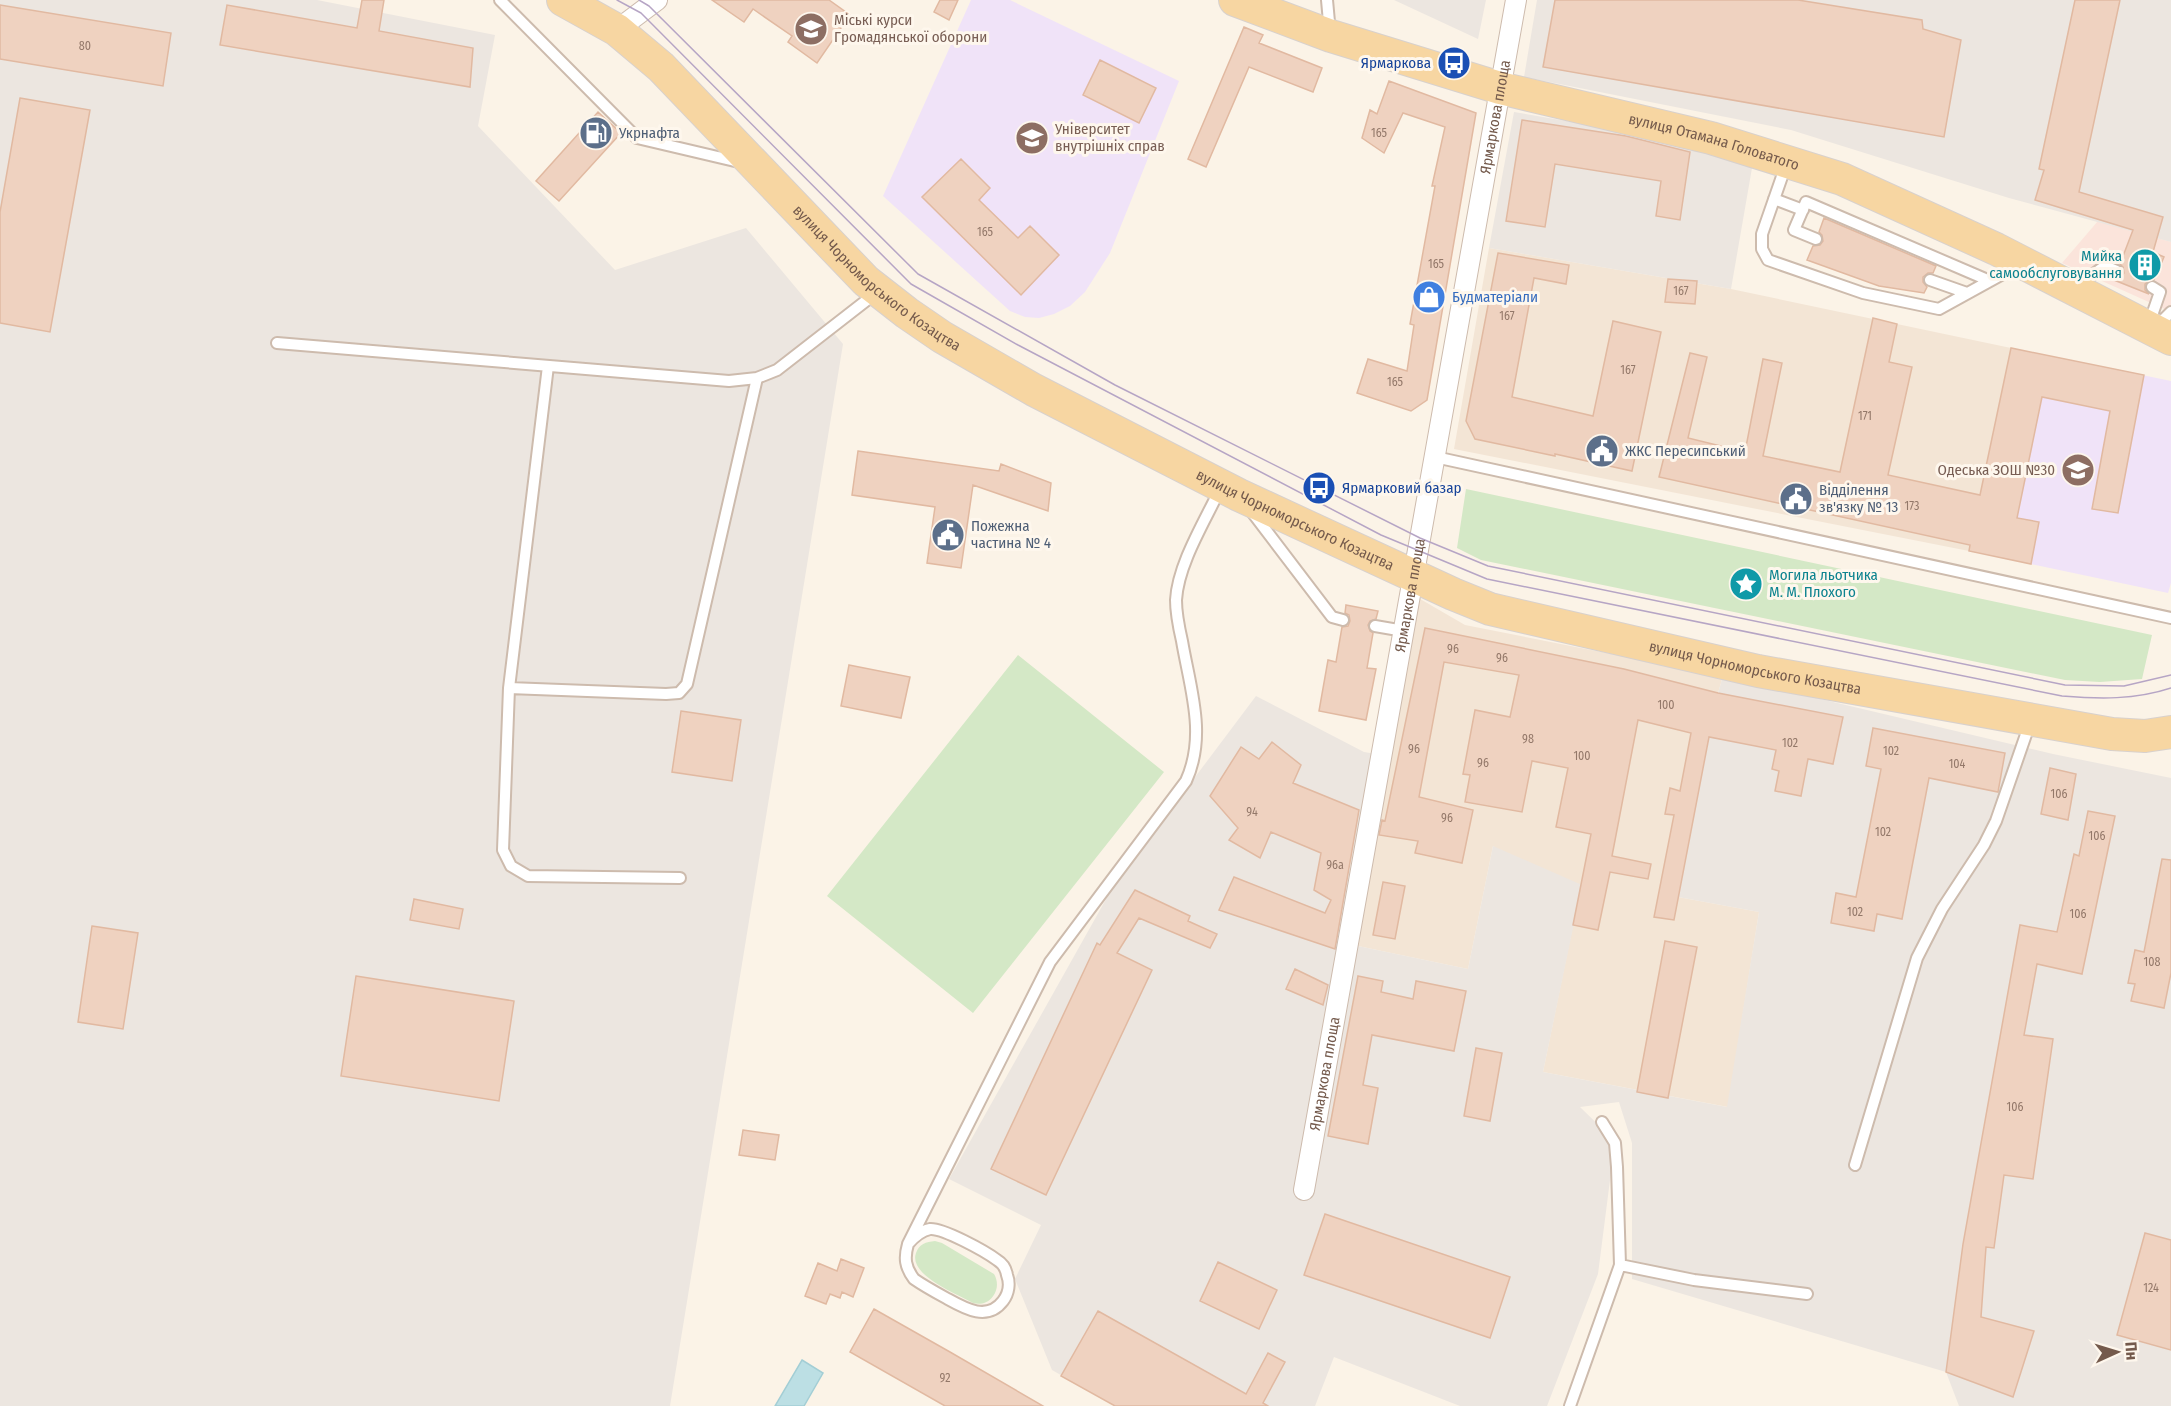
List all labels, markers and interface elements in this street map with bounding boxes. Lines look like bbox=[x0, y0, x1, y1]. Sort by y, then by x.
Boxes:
school or university icon: Міські курси Громадянської оборони bbox=[793, 11, 829, 47]
place label: Міські курси Громадянської оборони bbox=[834, 11, 987, 46]
house number: 80 bbox=[79, 39, 91, 53]
bus stop icon: Ярмаркова bbox=[1436, 45, 1472, 81]
place label: Ярмаркова bbox=[1361, 54, 1431, 72]
street label: Ярмаркова площа bbox=[1476, 58, 1514, 175]
street label: вулиця Отамана Головатого bbox=[1627, 110, 1802, 174]
fuel station icon: Укрнафта bbox=[578, 115, 614, 151]
school or university icon: Університет внутрішніх справ bbox=[1014, 120, 1050, 156]
place label: Університет внутрішніх справ bbox=[1054, 120, 1165, 155]
place label: Укрнафта bbox=[618, 124, 680, 142]
house number: 165 bbox=[1371, 126, 1388, 140]
street label: вулиця Чорноморського Козацтва bbox=[789, 201, 964, 355]
house number: 165 bbox=[977, 225, 994, 239]
place label: Мийка самообслуговування bbox=[1989, 247, 2122, 282]
building icon: Мийка самообслуговування bbox=[2127, 247, 2163, 283]
house number: 165 bbox=[1428, 257, 1445, 271]
shop icon: Будматеріали bbox=[1411, 279, 1447, 315]
house number: 167 bbox=[1673, 284, 1689, 298]
place label: Будматеріали bbox=[1452, 288, 1538, 306]
house number: 167 bbox=[1499, 309, 1515, 323]
house number: 167 bbox=[1620, 363, 1636, 377]
house number: 165 bbox=[1387, 375, 1404, 389]
house number: 171 bbox=[1858, 409, 1872, 423]
public building icon: ЖКС Пересипський bbox=[1584, 433, 1620, 469]
place label: ЖКС Пересипський bbox=[1625, 442, 1746, 460]
school or university icon: Одеська ЗОШ №30 bbox=[2060, 452, 2096, 488]
place label: Одеська ЗОШ №30 bbox=[1938, 461, 2055, 479]
street label: вулиця Чорноморського Козацтва bbox=[1193, 466, 1397, 574]
bus stop icon: Ярмарковий базар bbox=[1301, 470, 1337, 506]
place label: Ярмарковий базар bbox=[1342, 479, 1461, 497]
public building icon: Відділення зв'язку № 13 bbox=[1778, 481, 1814, 517]
place label: Відділення зв'язку № 13 bbox=[1819, 481, 1899, 516]
house number: 173 bbox=[1905, 499, 1919, 513]
public building icon: Пожежна частина № 4 bbox=[930, 517, 966, 553]
place label: Пожежна частина № 4 bbox=[971, 517, 1051, 552]
street label: Ярмаркова площа bbox=[1391, 537, 1429, 654]
place icon: Могила льотчика М. М. Плохого bbox=[1728, 566, 1764, 602]
place label: Могила льотчика М. М. Плохого bbox=[1769, 566, 1878, 601]
street label: вулиця Чорноморського Козацтва bbox=[1647, 637, 1863, 698]
house number: 96 bbox=[1447, 642, 1459, 656]
house number: 96 bbox=[1496, 651, 1508, 665]
house number: 100 bbox=[1657, 698, 1675, 712]
house number: 98 bbox=[1522, 732, 1534, 746]
house number: 102 bbox=[1782, 736, 1798, 750]
house number: 96 bbox=[1408, 742, 1420, 756]
house number: 102 bbox=[1883, 744, 1899, 758]
house number: 100 bbox=[1573, 749, 1591, 763]
house number: 96 bbox=[1477, 756, 1489, 770]
house number: 104 bbox=[1949, 757, 1966, 771]
house number: 106 bbox=[2051, 787, 2067, 801]
house number: 94 bbox=[1246, 805, 1258, 819]
house number: 96 bbox=[1441, 811, 1453, 825]
house number: 102 bbox=[1875, 825, 1891, 839]
house number: 106 bbox=[2089, 829, 2105, 843]
house number: 96а bbox=[1326, 858, 1344, 872]
house number: 102 bbox=[1847, 905, 1863, 919]
house number: 106 bbox=[2070, 907, 2086, 921]
house number: 108 bbox=[2144, 955, 2160, 969]
street label: Ярмаркова площа bbox=[1306, 1015, 1344, 1132]
house number: 106 bbox=[2007, 1100, 2023, 1114]
house number: 124 bbox=[2143, 1281, 2159, 1295]
north arrow bbox=[2087, 1322, 2147, 1382]
text: Пн bbox=[2121, 1341, 2142, 1361]
house number: 92 bbox=[940, 1371, 950, 1385]

